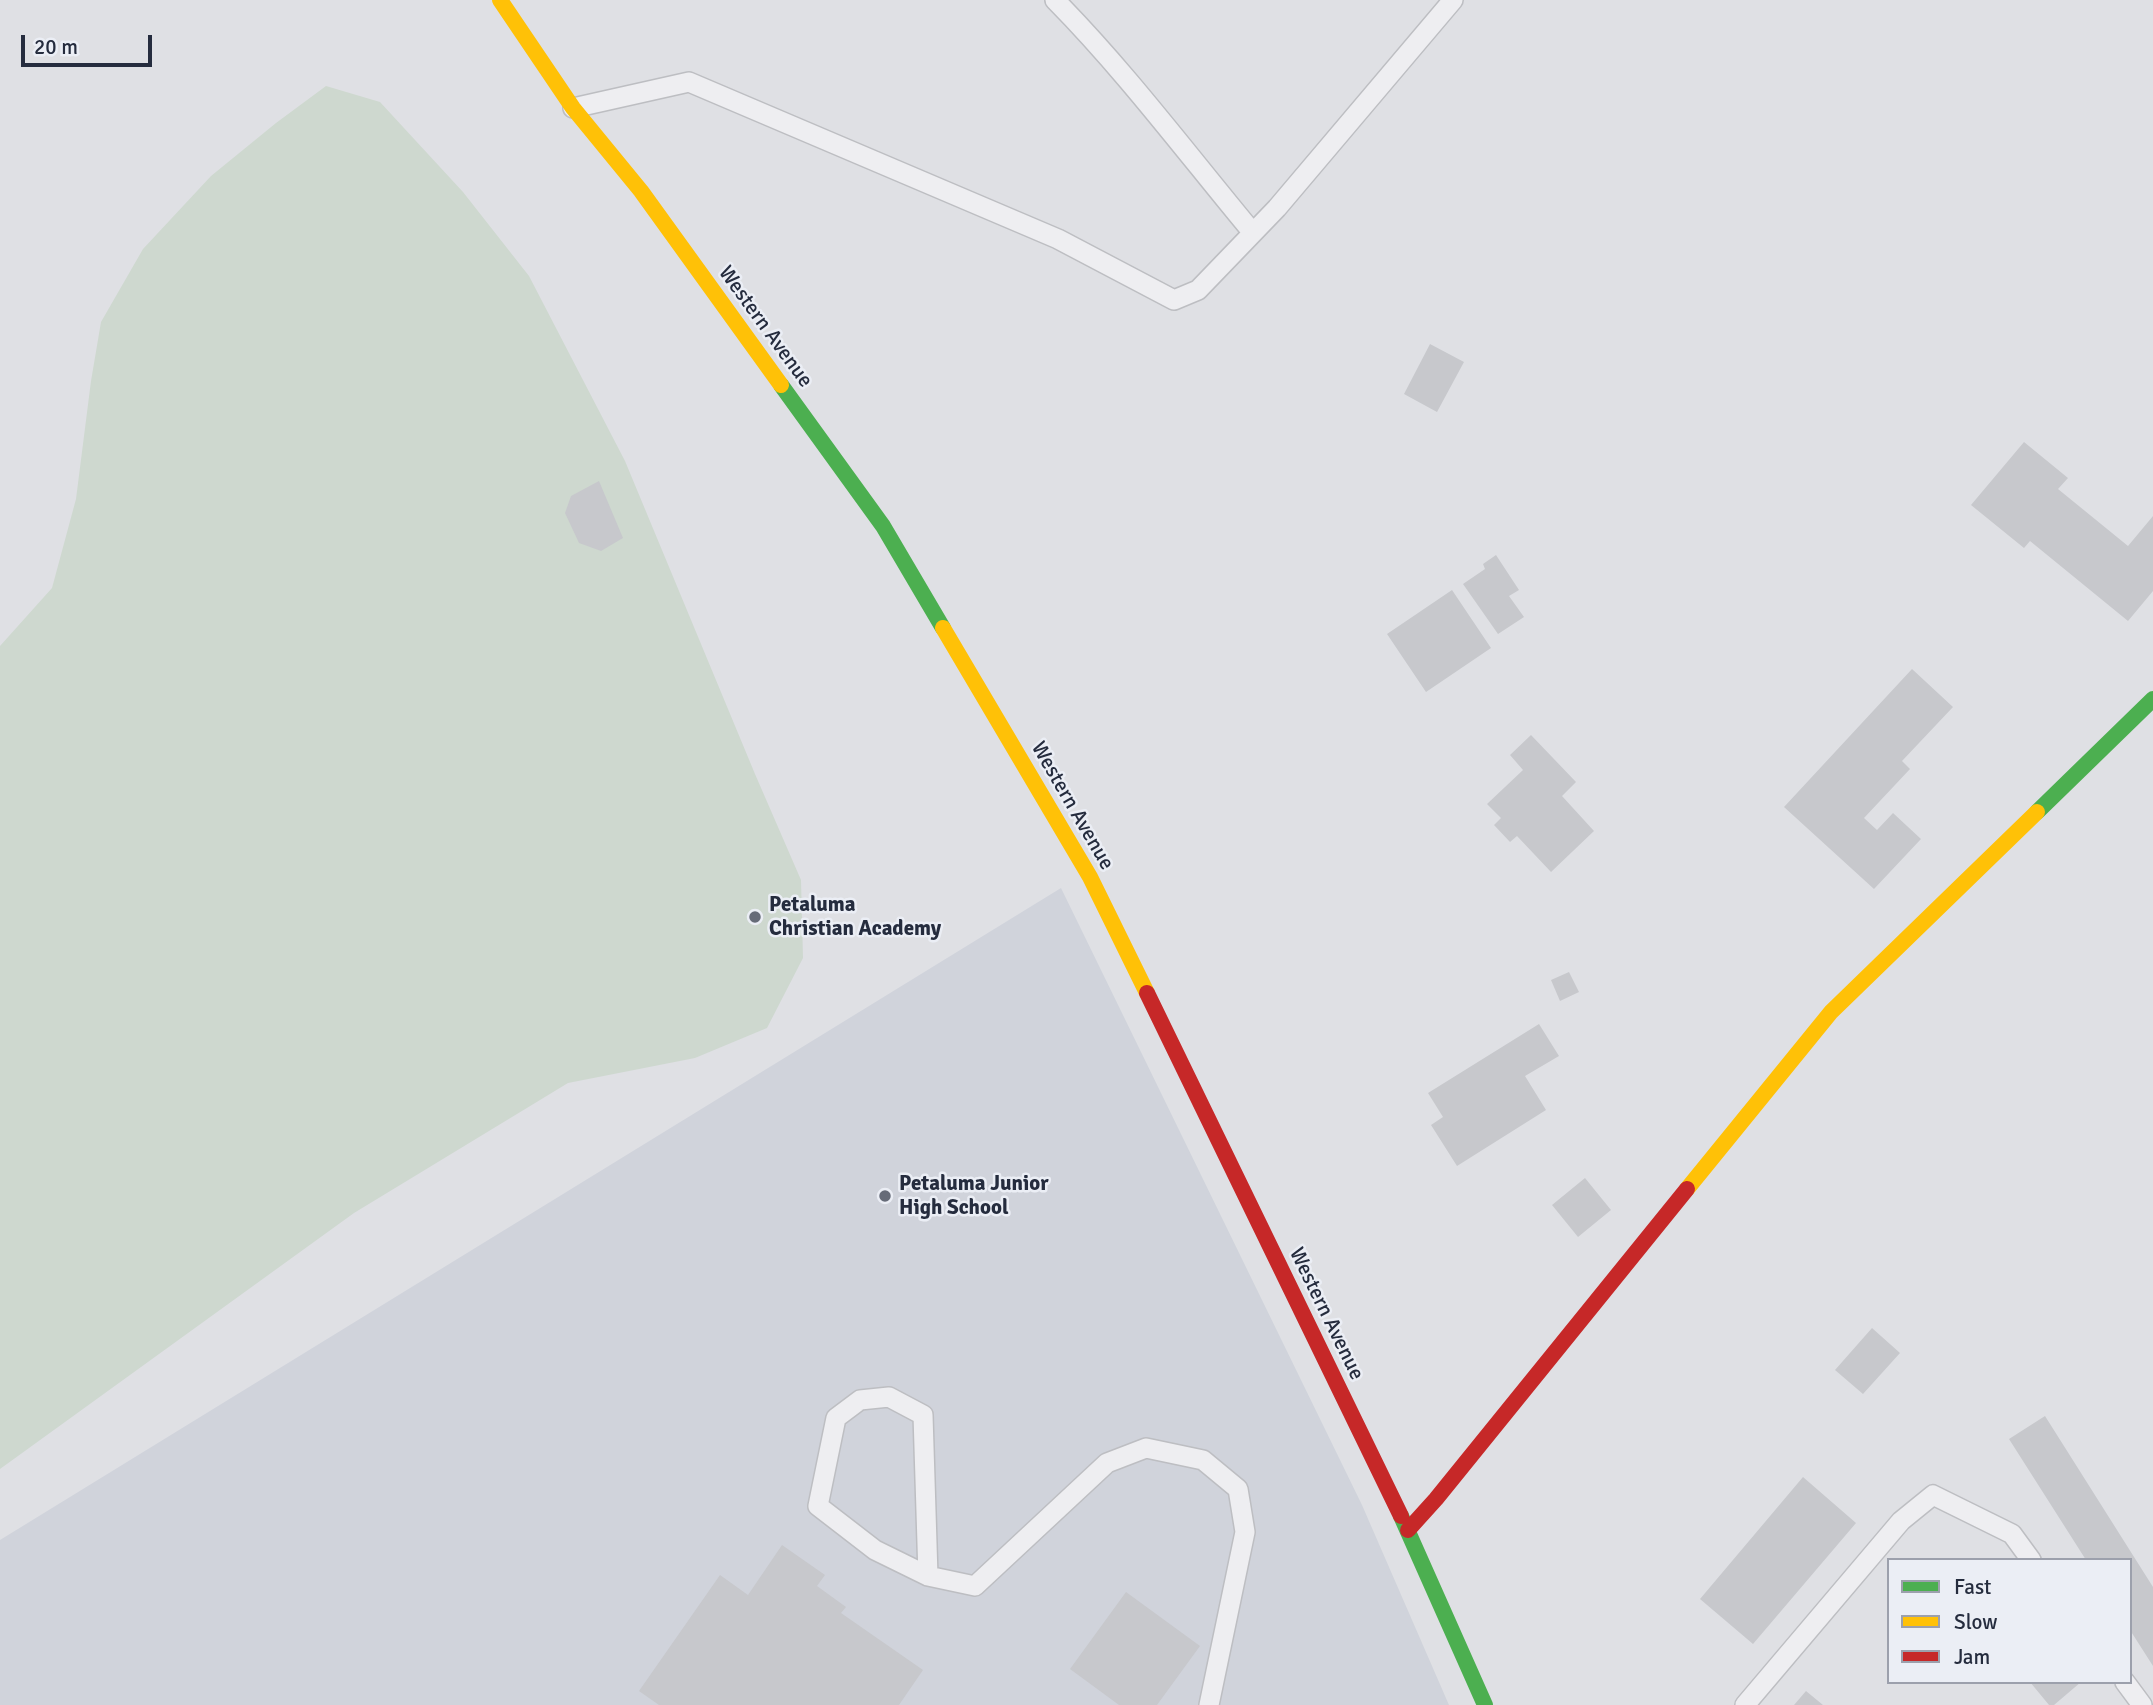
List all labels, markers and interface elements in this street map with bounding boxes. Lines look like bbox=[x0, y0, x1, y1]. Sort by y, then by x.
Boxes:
scale bar bbox=[24, 21, 156, 65]
text: 20 m bbox=[34, 34, 78, 60]
street label: Western Avenue bbox=[713, 261, 817, 393]
street label: Western Avenue bbox=[1025, 737, 1119, 875]
place label: Petaluma Christian Academy bbox=[769, 892, 941, 942]
marker: Petaluma Christian Academy bbox=[747, 909, 763, 925]
place label: Petaluma Junior High School bbox=[899, 1171, 1049, 1221]
marker: Petaluma Junior High School bbox=[877, 1188, 893, 1204]
street label: Western Avenue bbox=[1283, 1244, 1369, 1384]
legend bbox=[1887, 1558, 2132, 1684]
text: Fast bbox=[1954, 1574, 1991, 1600]
text: Slow bbox=[1954, 1609, 1998, 1635]
text: Jam bbox=[1954, 1644, 1990, 1670]

